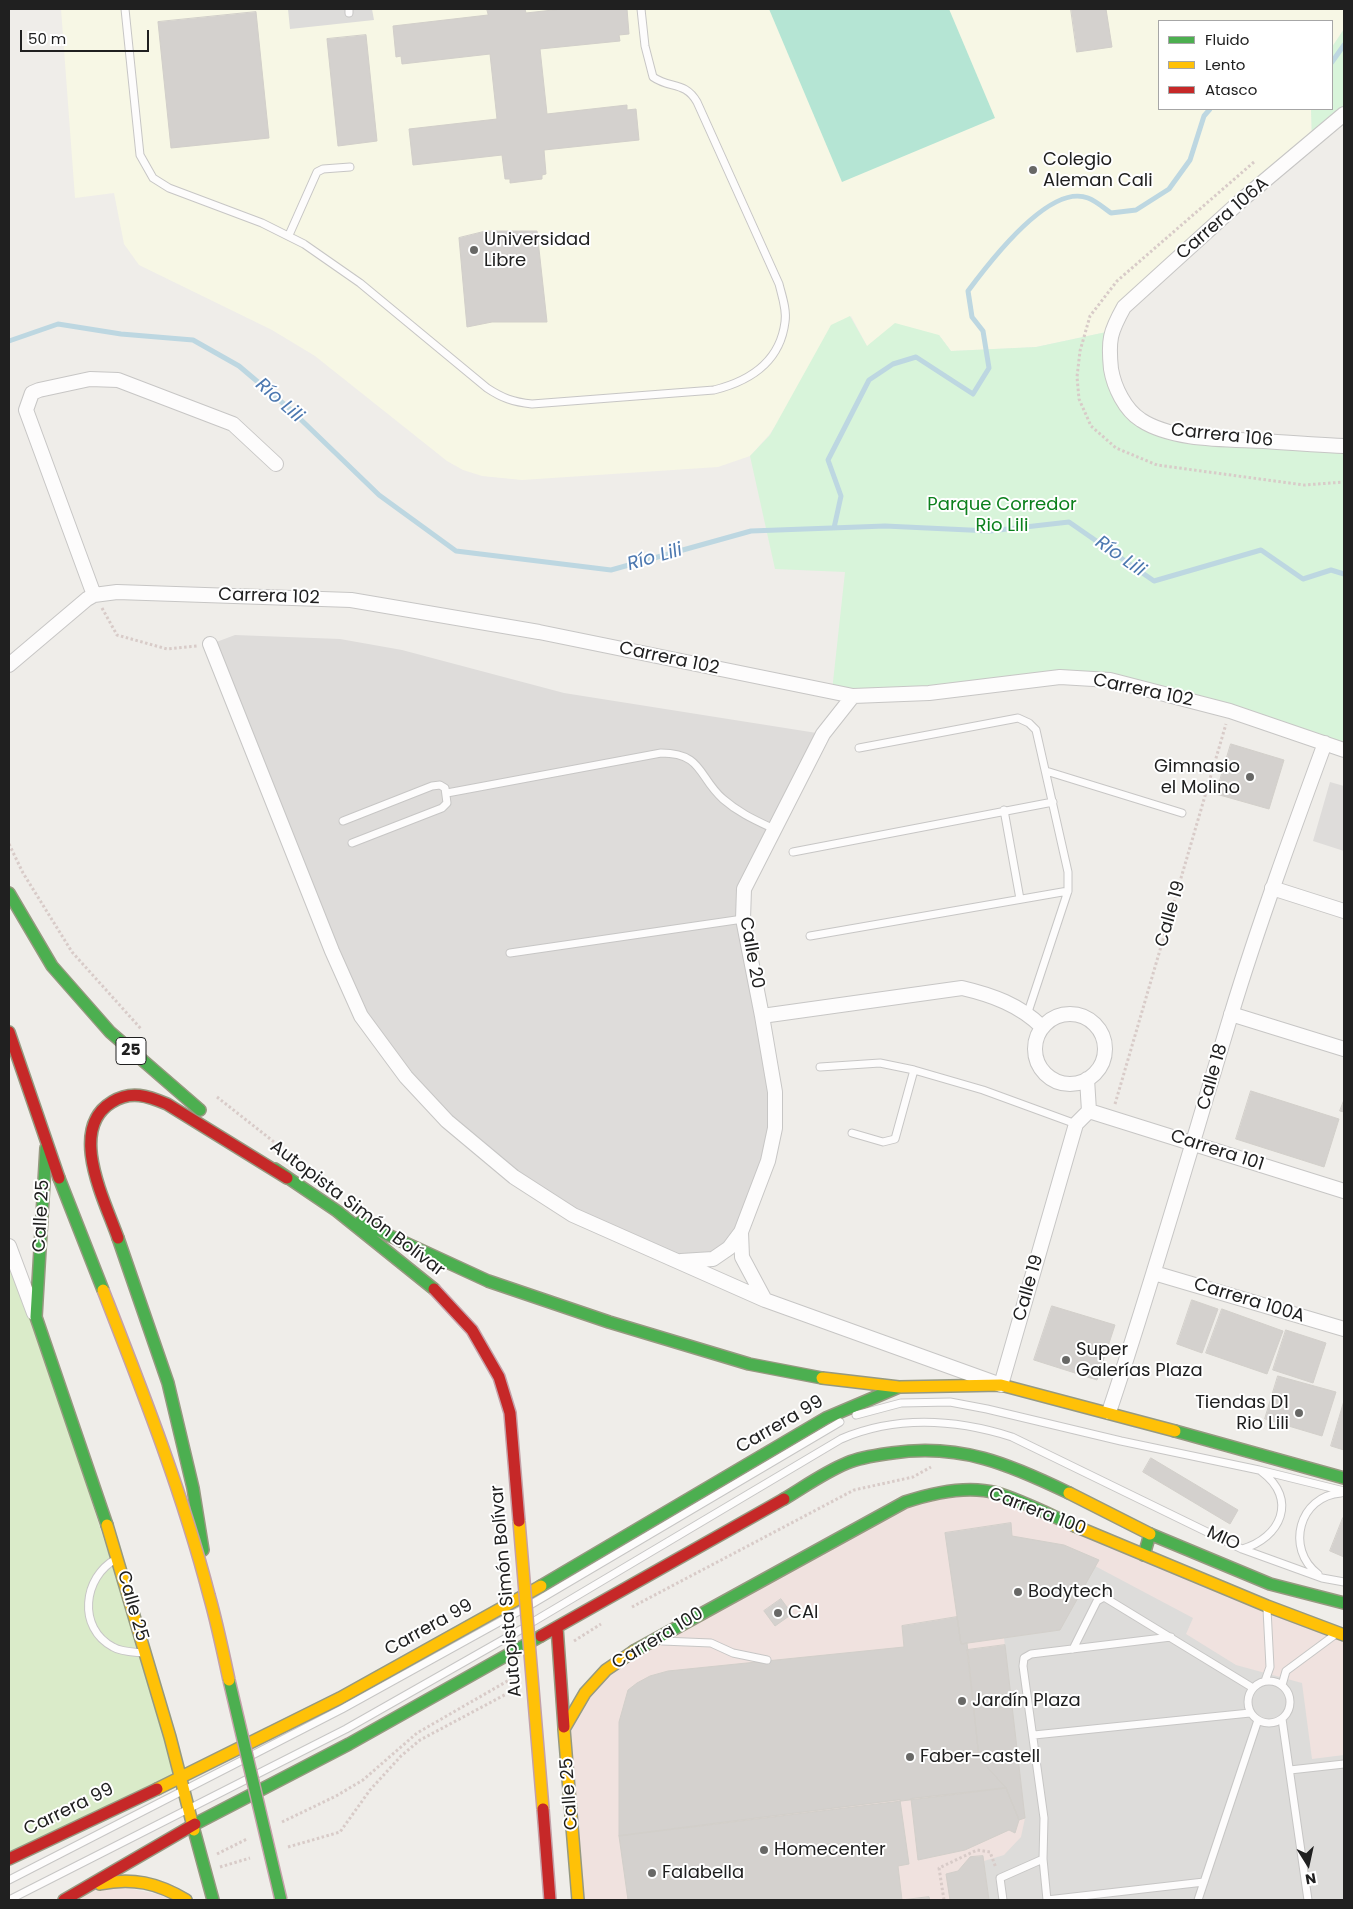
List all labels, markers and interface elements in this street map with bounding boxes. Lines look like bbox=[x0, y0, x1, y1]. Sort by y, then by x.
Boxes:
scale bar bbox=[22, 20, 151, 52]
legend bbox=[1158, 20, 1333, 110]
text: 50 m bbox=[28, 28, 66, 49]
text: Fluido bbox=[1205, 29, 1249, 50]
text: Lento bbox=[1205, 54, 1245, 75]
text: Atasco bbox=[1205, 79, 1257, 100]
place label: Colegio Aleman Cali bbox=[1043, 149, 1153, 192]
marker: Colegio Aleman Cali bbox=[1027, 164, 1039, 176]
street label: Carrera 106A bbox=[1173, 173, 1273, 265]
place label: Universidad Libre bbox=[484, 229, 590, 272]
marker: Universidad Libre bbox=[468, 244, 480, 256]
water label: Río Lili bbox=[250, 374, 308, 428]
street label: Carrera 106 bbox=[1170, 420, 1274, 452]
park label: Parque Corredor Rio Lili bbox=[927, 494, 1077, 536]
water label: Río Lili bbox=[1090, 532, 1150, 582]
water label: Río Lili bbox=[625, 539, 685, 577]
street label: Carrera 102 bbox=[218, 584, 320, 610]
street label: Carrera 102 bbox=[617, 638, 721, 680]
street label: Carrera 102 bbox=[1091, 670, 1195, 712]
place label: Gimnasio el Molino bbox=[1154, 756, 1240, 799]
marker: Gimnasio el Molino bbox=[1244, 771, 1256, 783]
street label: Calle 19 bbox=[1151, 878, 1191, 950]
street label: Calle 20 bbox=[734, 915, 768, 991]
road number: 25 bbox=[116, 1038, 146, 1064]
street label: Calle 18 bbox=[1193, 1041, 1233, 1113]
street label: Carrera 101 bbox=[1167, 1126, 1267, 1176]
street label: Autopista Simón Bolívar bbox=[265, 1136, 449, 1282]
street label: Calle 25 bbox=[29, 1179, 55, 1253]
street label: Calle 19 bbox=[1009, 1252, 1049, 1324]
street label: Carrera 100A bbox=[1191, 1274, 1307, 1328]
place label: Super Galerías Plaza bbox=[1076, 1339, 1203, 1382]
marker: Super Galerías Plaza bbox=[1060, 1354, 1072, 1366]
street label: Carrera 99 bbox=[733, 1391, 827, 1459]
place label: Tiendas D1 Rio Lili bbox=[1195, 1392, 1289, 1435]
marker: Tiendas D1 Rio Lili bbox=[1293, 1407, 1305, 1419]
street label: Autopista Simón Bolívar bbox=[487, 1484, 527, 1698]
street label: Carrera 100 bbox=[985, 1484, 1089, 1540]
street label: MIO bbox=[1203, 1522, 1243, 1556]
street label: Calle 25 bbox=[112, 1568, 152, 1644]
place label: Bodytech bbox=[1028, 1581, 1113, 1603]
marker: Bodytech bbox=[1012, 1586, 1024, 1598]
street label: Carrera 99 bbox=[381, 1595, 477, 1661]
place label: CAI bbox=[788, 1602, 818, 1624]
street label: Carrera 100 bbox=[608, 1603, 708, 1675]
marker: CAI bbox=[772, 1607, 784, 1619]
place label: Jardín Plaza bbox=[972, 1690, 1081, 1712]
marker: Jardín Plaza bbox=[956, 1695, 968, 1707]
place label: Faber-castell bbox=[920, 1746, 1040, 1768]
marker: Faber-castell bbox=[904, 1751, 916, 1763]
street label: Calle 25 bbox=[557, 1757, 583, 1831]
street label: Carrera 99 bbox=[21, 1779, 117, 1841]
place label: Homecenter bbox=[774, 1839, 886, 1861]
north arrow bbox=[1283, 1839, 1333, 1889]
marker: Homecenter bbox=[758, 1844, 770, 1856]
place label: Falabella bbox=[662, 1862, 744, 1884]
marker: Falabella bbox=[646, 1867, 658, 1879]
text: N bbox=[1304, 1868, 1318, 1890]

